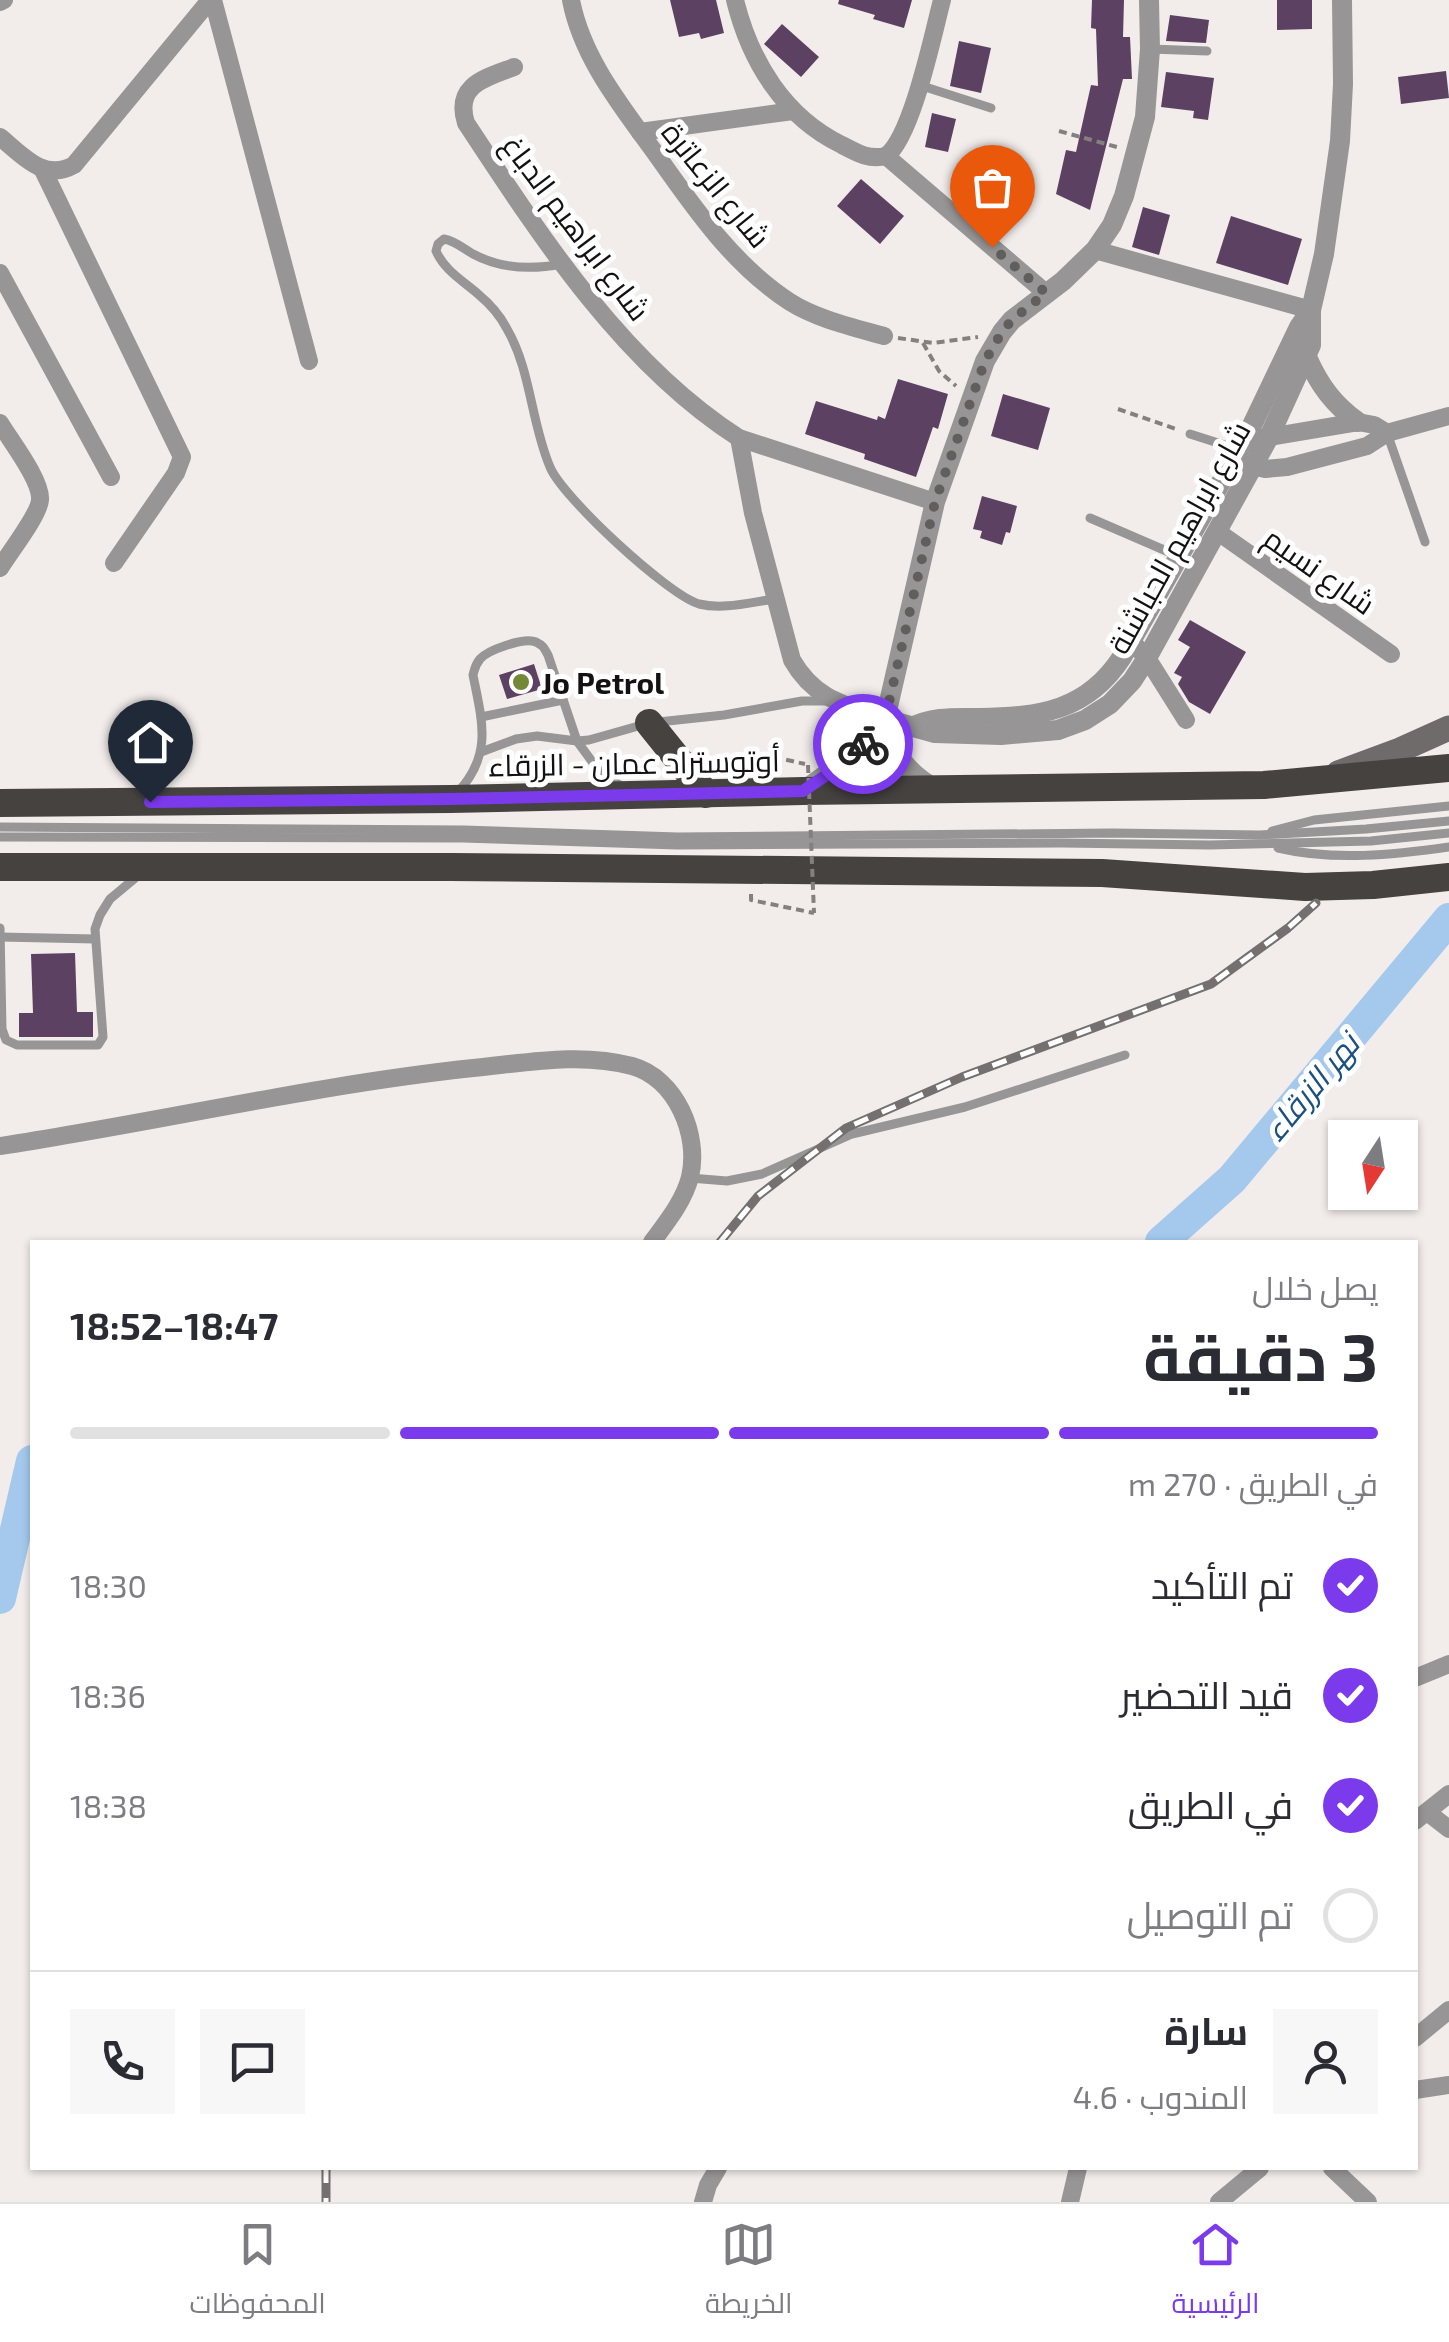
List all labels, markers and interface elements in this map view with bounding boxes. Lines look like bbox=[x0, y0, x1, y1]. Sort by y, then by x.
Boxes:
street label: شارع الزعاترة bbox=[652, 114, 779, 257]
street label: شارع ابراهيم الدباغ bbox=[492, 127, 658, 329]
pin bbox=[950, 145, 1035, 248]
icon: bag bbox=[965, 160, 1020, 215]
street label: شارع ابراهيم الحباشنة bbox=[1099, 414, 1260, 661]
street label: شارع نسيم bbox=[1255, 519, 1382, 625]
place label: Jo Petrol bbox=[541, 664, 664, 700]
marker: Jo Petrol bbox=[510, 671, 532, 693]
courier bbox=[813, 694, 913, 794]
pin bbox=[108, 700, 193, 803]
icon: home bbox=[123, 715, 178, 770]
icon: bike bbox=[836, 717, 891, 772]
street label: أوتوستراد عمان - الزرقاء bbox=[488, 741, 780, 784]
water label: نهر الزرقاء bbox=[1254, 1022, 1369, 1149]
north arrow bbox=[1328, 1120, 1418, 1210]
map controls bbox=[1328, 1120, 1418, 1210]
text: يصل خلال bbox=[1252, 1268, 1378, 1306]
text: 18:47–18:52 bbox=[70, 1302, 278, 1348]
text: 3 دقيقة bbox=[1143, 1316, 1378, 1394]
text: في الطريق · 270 m bbox=[1128, 1464, 1378, 1502]
icon: check bbox=[1323, 1558, 1378, 1613]
text: تم التأكيد bbox=[1151, 1561, 1293, 1607]
text: 18:30 bbox=[70, 1566, 147, 1604]
icon: check bbox=[1323, 1668, 1378, 1723]
text: قيد التحضير bbox=[1120, 1671, 1293, 1717]
text: 18:36 bbox=[70, 1676, 146, 1714]
icon: check bbox=[1323, 1778, 1378, 1833]
text: في الطريق bbox=[1128, 1781, 1293, 1827]
text: 18:38 bbox=[70, 1786, 147, 1824]
text: تم التوصيل bbox=[1127, 1891, 1293, 1937]
text: سارة bbox=[1165, 2007, 1248, 2053]
button: phone bbox=[70, 2009, 175, 2114]
button: chat bbox=[200, 2009, 305, 2114]
button: person bbox=[1273, 2009, 1378, 2114]
text: المندوب · 4.6 bbox=[1073, 2077, 1248, 2115]
tab: المحفوظات bbox=[190, 2217, 326, 2329]
tab: الخريطة bbox=[705, 2217, 792, 2329]
tab: الرئيسية bbox=[1172, 2217, 1259, 2329]

